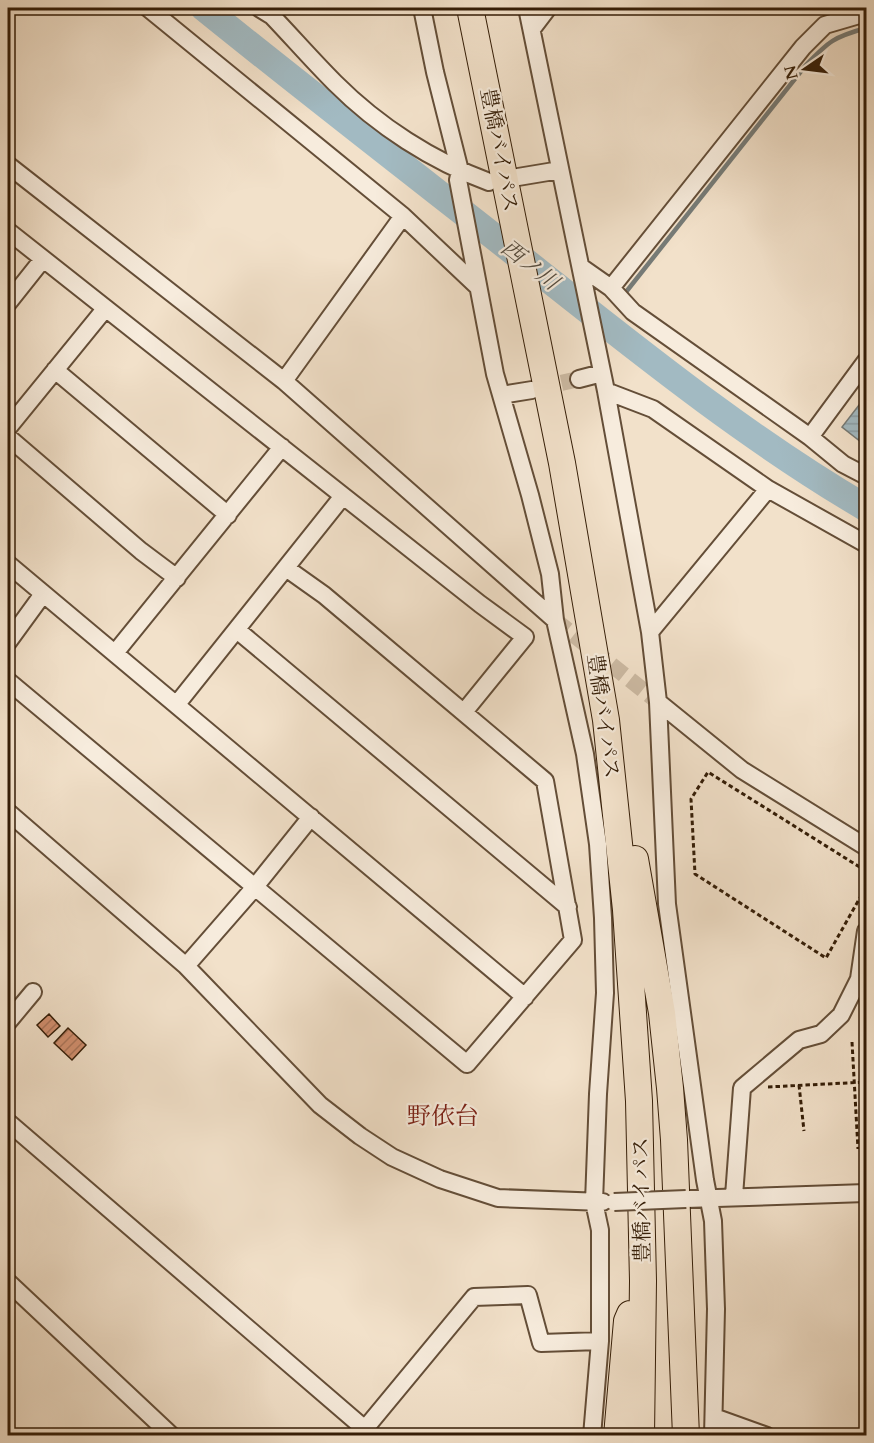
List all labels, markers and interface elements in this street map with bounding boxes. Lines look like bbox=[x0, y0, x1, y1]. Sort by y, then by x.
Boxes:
north arrow bbox=[775, 39, 835, 99]
text: N bbox=[779, 63, 804, 82]
street label: 豊橋バイパス bbox=[473, 86, 525, 214]
water label: 西ノ川 bbox=[495, 233, 567, 298]
street label: 豊橋バイパス bbox=[580, 652, 626, 780]
district label: 野依台 bbox=[407, 1100, 479, 1133]
street label: 豊橋バイパス bbox=[626, 1137, 658, 1263]

